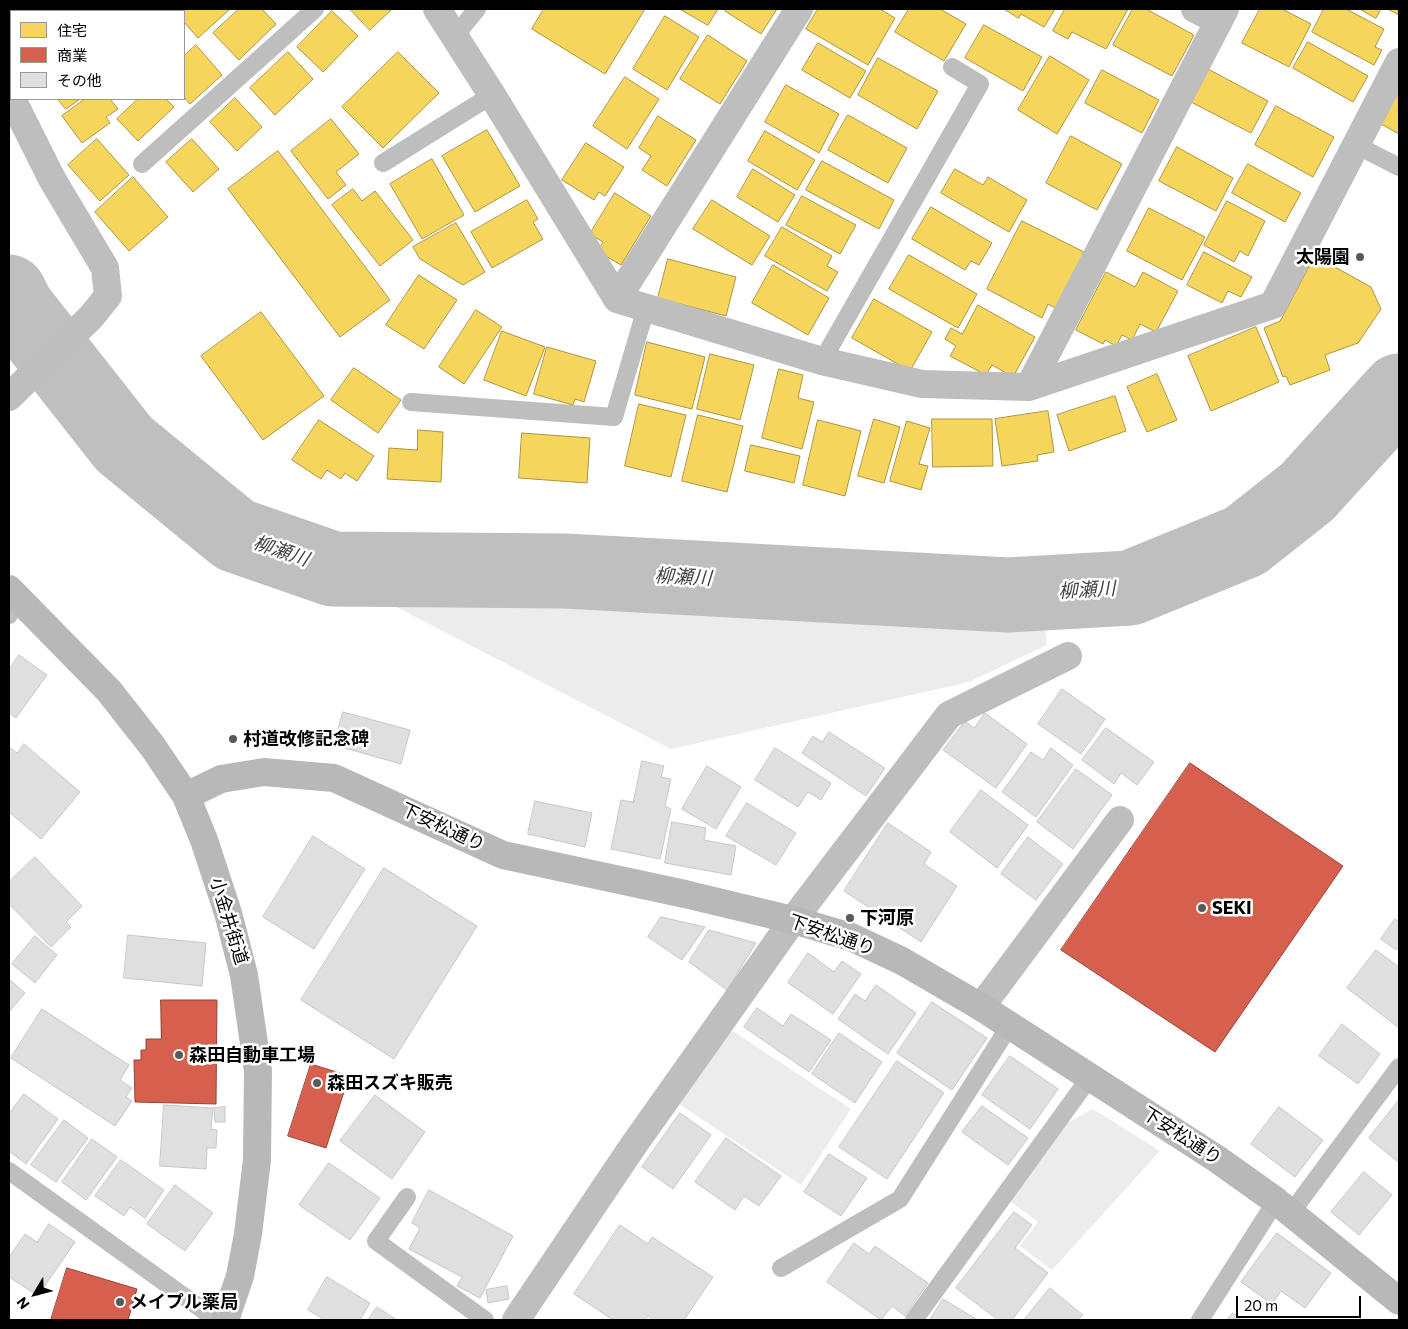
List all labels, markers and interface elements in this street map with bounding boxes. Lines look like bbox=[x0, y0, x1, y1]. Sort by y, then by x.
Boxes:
legend bbox=[10, 10, 185, 100]
text: 住宅 bbox=[57, 21, 87, 39]
text: 商業 bbox=[57, 46, 87, 64]
text: その他 bbox=[57, 71, 102, 89]
place label: 太陽園 bbox=[1296, 246, 1350, 268]
marker: 太陽園 bbox=[1354, 251, 1366, 263]
water label: 柳瀬川 bbox=[250, 531, 312, 571]
water label: 柳瀬川 bbox=[654, 564, 712, 590]
water label: 柳瀬川 bbox=[1058, 577, 1116, 603]
place label: 村道改修記念碑 bbox=[243, 728, 369, 750]
marker: 村道改修記念碑 bbox=[227, 733, 239, 745]
street label: 下安松通り bbox=[398, 798, 488, 856]
street label: 小金井街道 bbox=[206, 875, 252, 967]
place label: SEKI bbox=[1212, 897, 1252, 919]
marker: SEKI bbox=[1196, 902, 1208, 914]
place label: 下河原 bbox=[860, 907, 914, 929]
street label: 下安松通り bbox=[786, 910, 878, 960]
marker: 下河原 bbox=[844, 912, 856, 924]
place label: 森田自動車工場 bbox=[189, 1044, 315, 1066]
marker: 森田自動車工場 bbox=[173, 1049, 185, 1061]
place label: 森田スズキ販売 bbox=[327, 1072, 453, 1094]
marker: 森田スズキ販売 bbox=[311, 1077, 323, 1089]
street label: 下安松通り bbox=[1138, 1102, 1226, 1170]
north arrow bbox=[10, 1269, 60, 1319]
scale bar bbox=[1238, 1286, 1363, 1318]
place label: メイプル薬局 bbox=[130, 1291, 238, 1313]
text: N bbox=[13, 1294, 33, 1313]
marker: メイプル薬局 bbox=[114, 1296, 126, 1308]
text: 20 m bbox=[1244, 1296, 1278, 1314]

